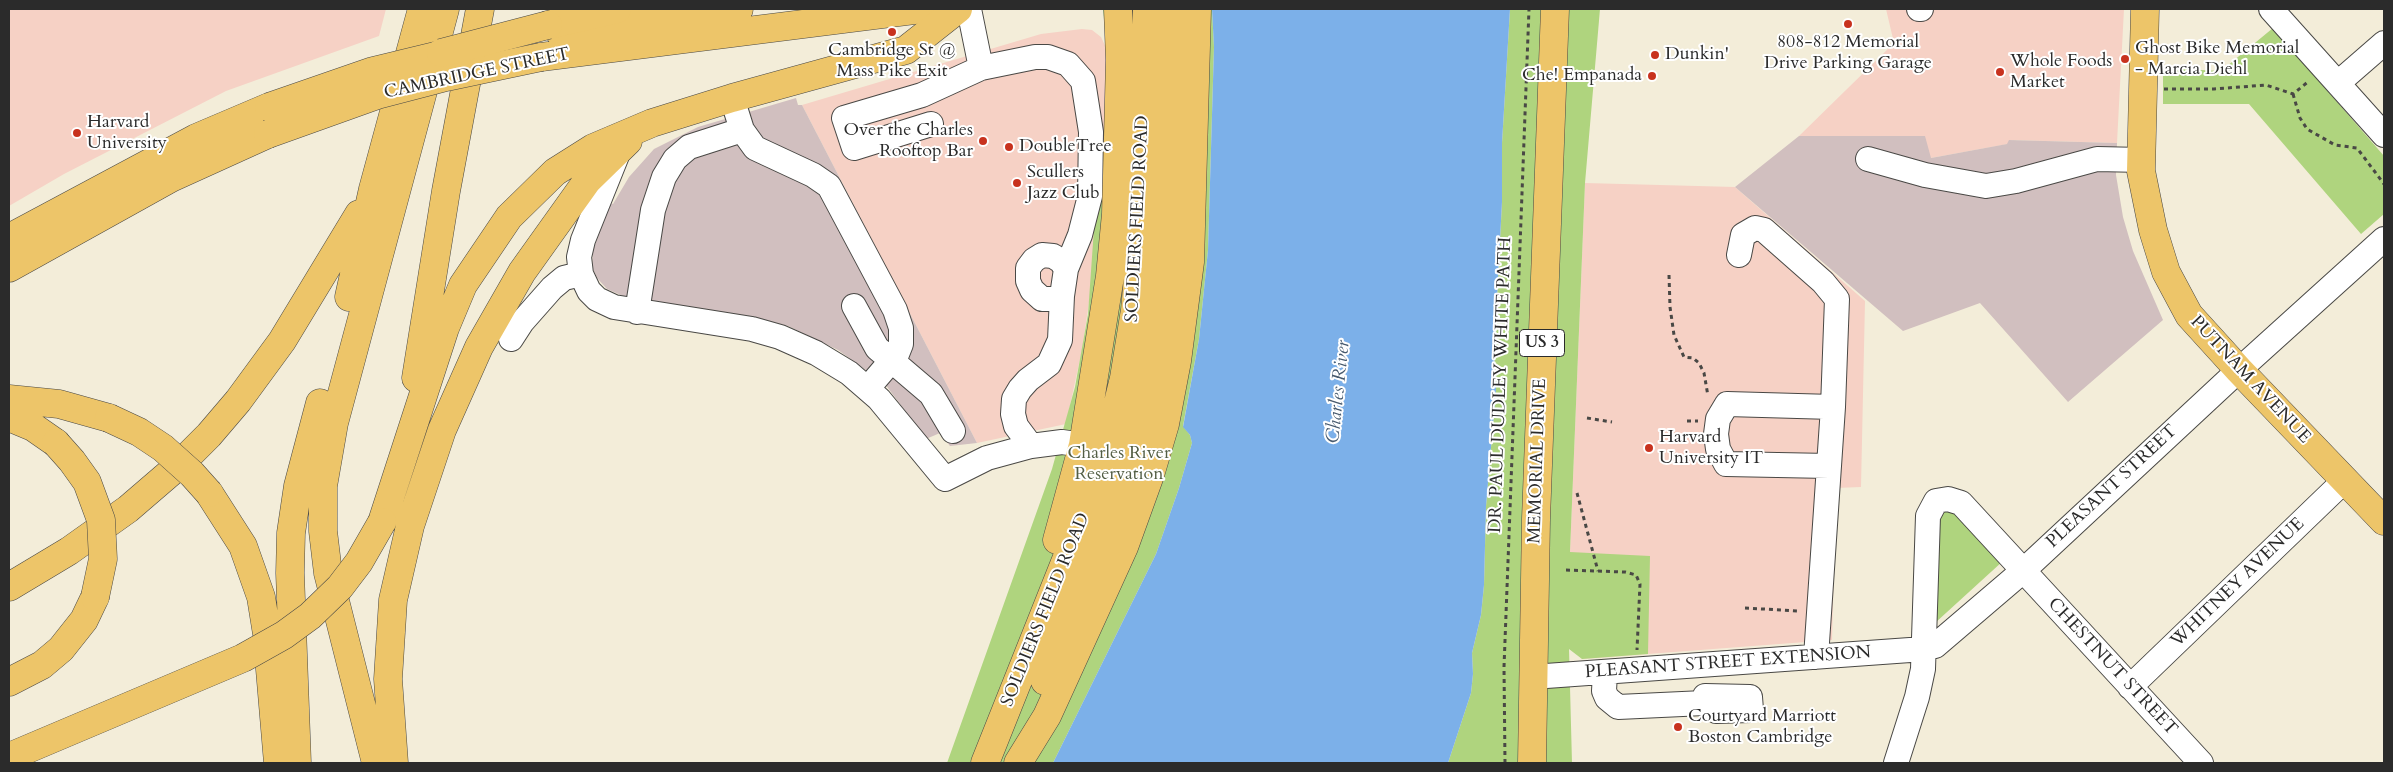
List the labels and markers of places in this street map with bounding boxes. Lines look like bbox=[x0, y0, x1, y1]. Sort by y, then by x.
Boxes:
marker: 808-812 Memorial Drive Parking Garage bbox=[1842, 18, 1854, 30]
marker: Cambridge St @ Mass Pike Exit bbox=[886, 26, 898, 38]
place label: 808-812 Memorial Drive Parking Garage bbox=[1764, 32, 1932, 74]
place label: Ghost Bike Memorial - Marcia Diehl bbox=[2135, 38, 2299, 80]
place label: Cambridge St @ Mass Pike Exit bbox=[828, 40, 956, 82]
place label: Dunkin' bbox=[1665, 44, 1729, 66]
marker: Dunkin' bbox=[1649, 49, 1661, 61]
place label: Whole Foods Market bbox=[2010, 51, 2112, 94]
marker: Ghost Bike Memorial - Marcia Diehl bbox=[2119, 53, 2131, 65]
place label: Che! Empanada bbox=[1522, 65, 1642, 87]
marker: Whole Foods Market bbox=[1994, 66, 2006, 78]
marker: Che! Empanada bbox=[1646, 70, 1658, 82]
place label: Harvard University bbox=[87, 112, 167, 154]
place label: Over the Charles Rooftop Bar bbox=[843, 120, 973, 162]
marker: Harvard University bbox=[71, 127, 83, 139]
marker: Over the Charles Rooftop Bar bbox=[977, 135, 989, 147]
place label: DoubleTree bbox=[1019, 136, 1112, 158]
marker: DoubleTree bbox=[1003, 141, 1015, 153]
place label: Scullers Jazz Club bbox=[1027, 162, 1100, 204]
marker: Scullers Jazz Club bbox=[1011, 177, 1023, 189]
place label: Harvard University IT bbox=[1659, 427, 1763, 469]
marker: Harvard University IT bbox=[1643, 442, 1655, 454]
place label: Courtyard Marriott Boston Cambridge bbox=[1688, 706, 1836, 749]
marker: Courtyard Marriott Boston Cambridge bbox=[1672, 721, 1684, 733]

